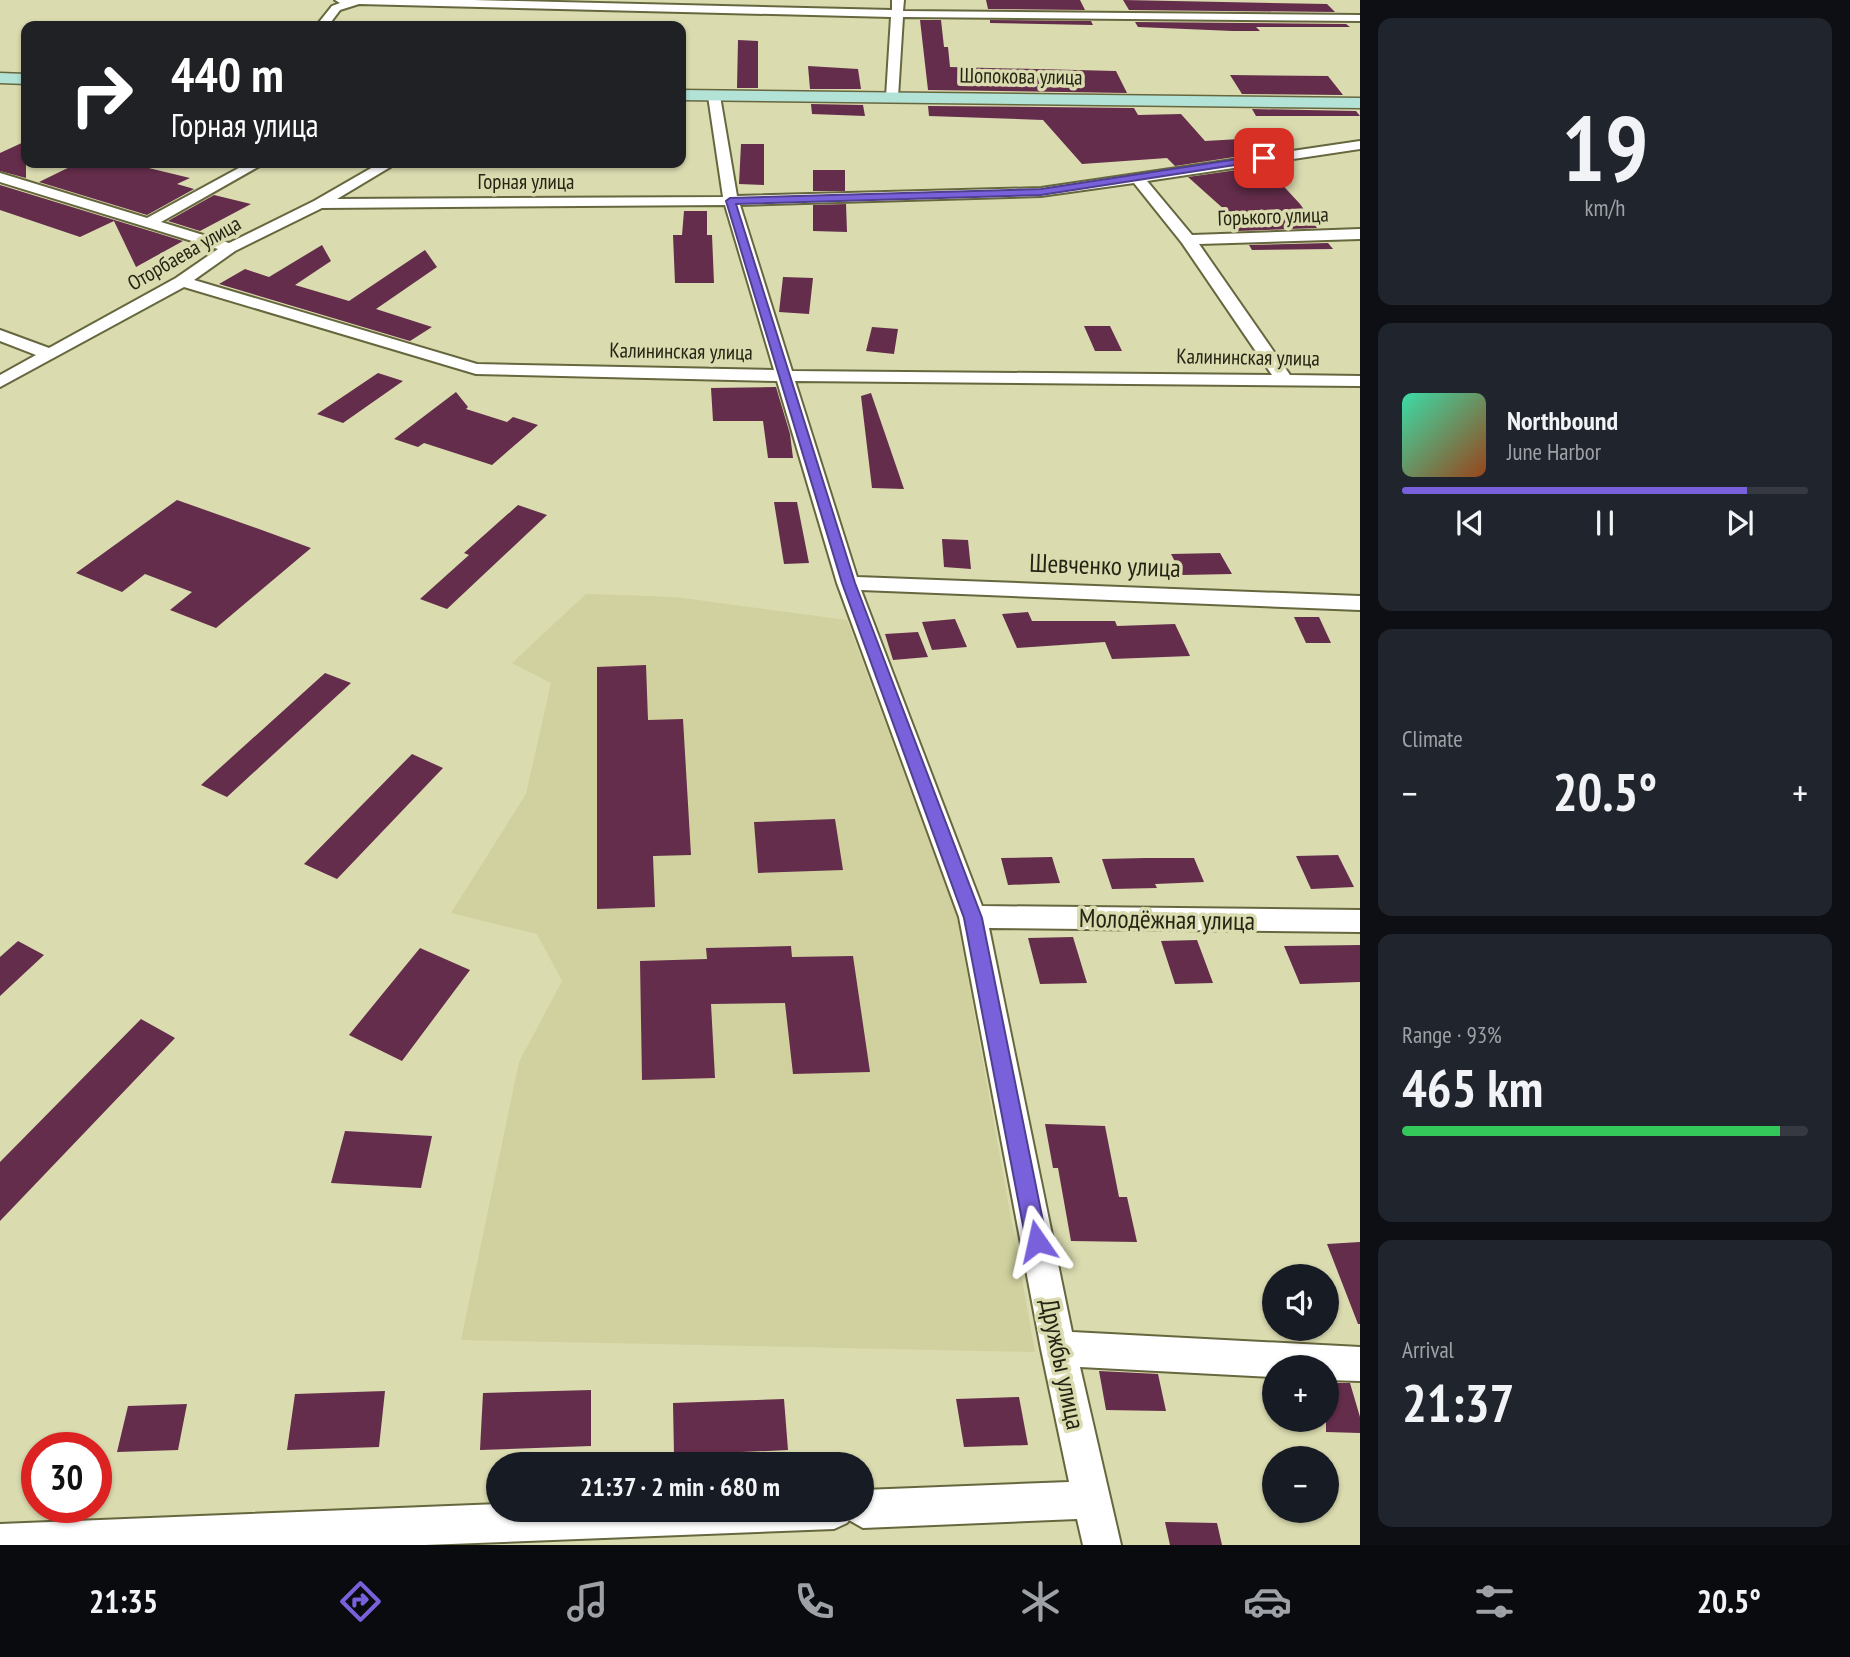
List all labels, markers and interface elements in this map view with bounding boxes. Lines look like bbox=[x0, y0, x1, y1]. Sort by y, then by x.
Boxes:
text: 440 m bbox=[171, 42, 284, 106]
icon: right bbox=[56, 49, 147, 140]
street label: Шопокова улица bbox=[959, 61, 1083, 91]
text: 19 bbox=[1562, 88, 1649, 206]
text: Горная улица bbox=[171, 104, 319, 146]
pin bbox=[1234, 128, 1294, 188]
icon: arrive bbox=[1245, 139, 1283, 177]
street label: Горная улица bbox=[478, 168, 574, 195]
text: km/h bbox=[1585, 193, 1625, 222]
street label: Горького улица bbox=[1217, 201, 1329, 231]
street label: Оторбаева улица bbox=[122, 210, 246, 296]
street label: Калининская улица bbox=[609, 336, 753, 366]
street label: Калининская улица bbox=[1176, 342, 1320, 372]
text: Northbound bbox=[1507, 404, 1618, 437]
text: June Harbor bbox=[1507, 437, 1601, 466]
icon: previous bbox=[1451, 504, 1489, 542]
icon: pause bbox=[1586, 504, 1624, 542]
icon: next bbox=[1721, 504, 1759, 542]
street label: Шевченко улица bbox=[1029, 546, 1181, 584]
text: Climate bbox=[1402, 724, 1463, 753]
text: 20.5° bbox=[1553, 758, 1657, 825]
text: − bbox=[1402, 768, 1418, 817]
text: + bbox=[1792, 768, 1808, 817]
street label: Молодёжная улица bbox=[1079, 901, 1255, 937]
text: Range · 93% bbox=[1402, 1020, 1502, 1049]
text: 465 km bbox=[1402, 1054, 1543, 1121]
position arrow bbox=[1000, 1204, 1074, 1278]
map controls bbox=[1262, 1264, 1339, 1523]
button: sound bbox=[1262, 1264, 1339, 1341]
street label: Дружбы улица bbox=[1033, 1296, 1093, 1432]
text: Arrival bbox=[1402, 1335, 1454, 1364]
button: + bbox=[1262, 1355, 1339, 1432]
text: 21:37 bbox=[1402, 1369, 1514, 1436]
speed limit sign: 30 bbox=[21, 1432, 112, 1523]
button: − bbox=[1262, 1446, 1339, 1523]
text: 21:37 · 2 min · 680 m bbox=[580, 1470, 780, 1503]
icon: directions bbox=[336, 1577, 385, 1626]
icon: music bbox=[563, 1577, 612, 1626]
icon: phone bbox=[790, 1577, 839, 1626]
icon: climate bbox=[1016, 1577, 1065, 1626]
icon: car bbox=[1243, 1577, 1292, 1626]
icon: filters bbox=[1470, 1577, 1519, 1626]
text: 21:35 bbox=[89, 1580, 158, 1622]
text: 20.5° bbox=[1697, 1580, 1761, 1622]

